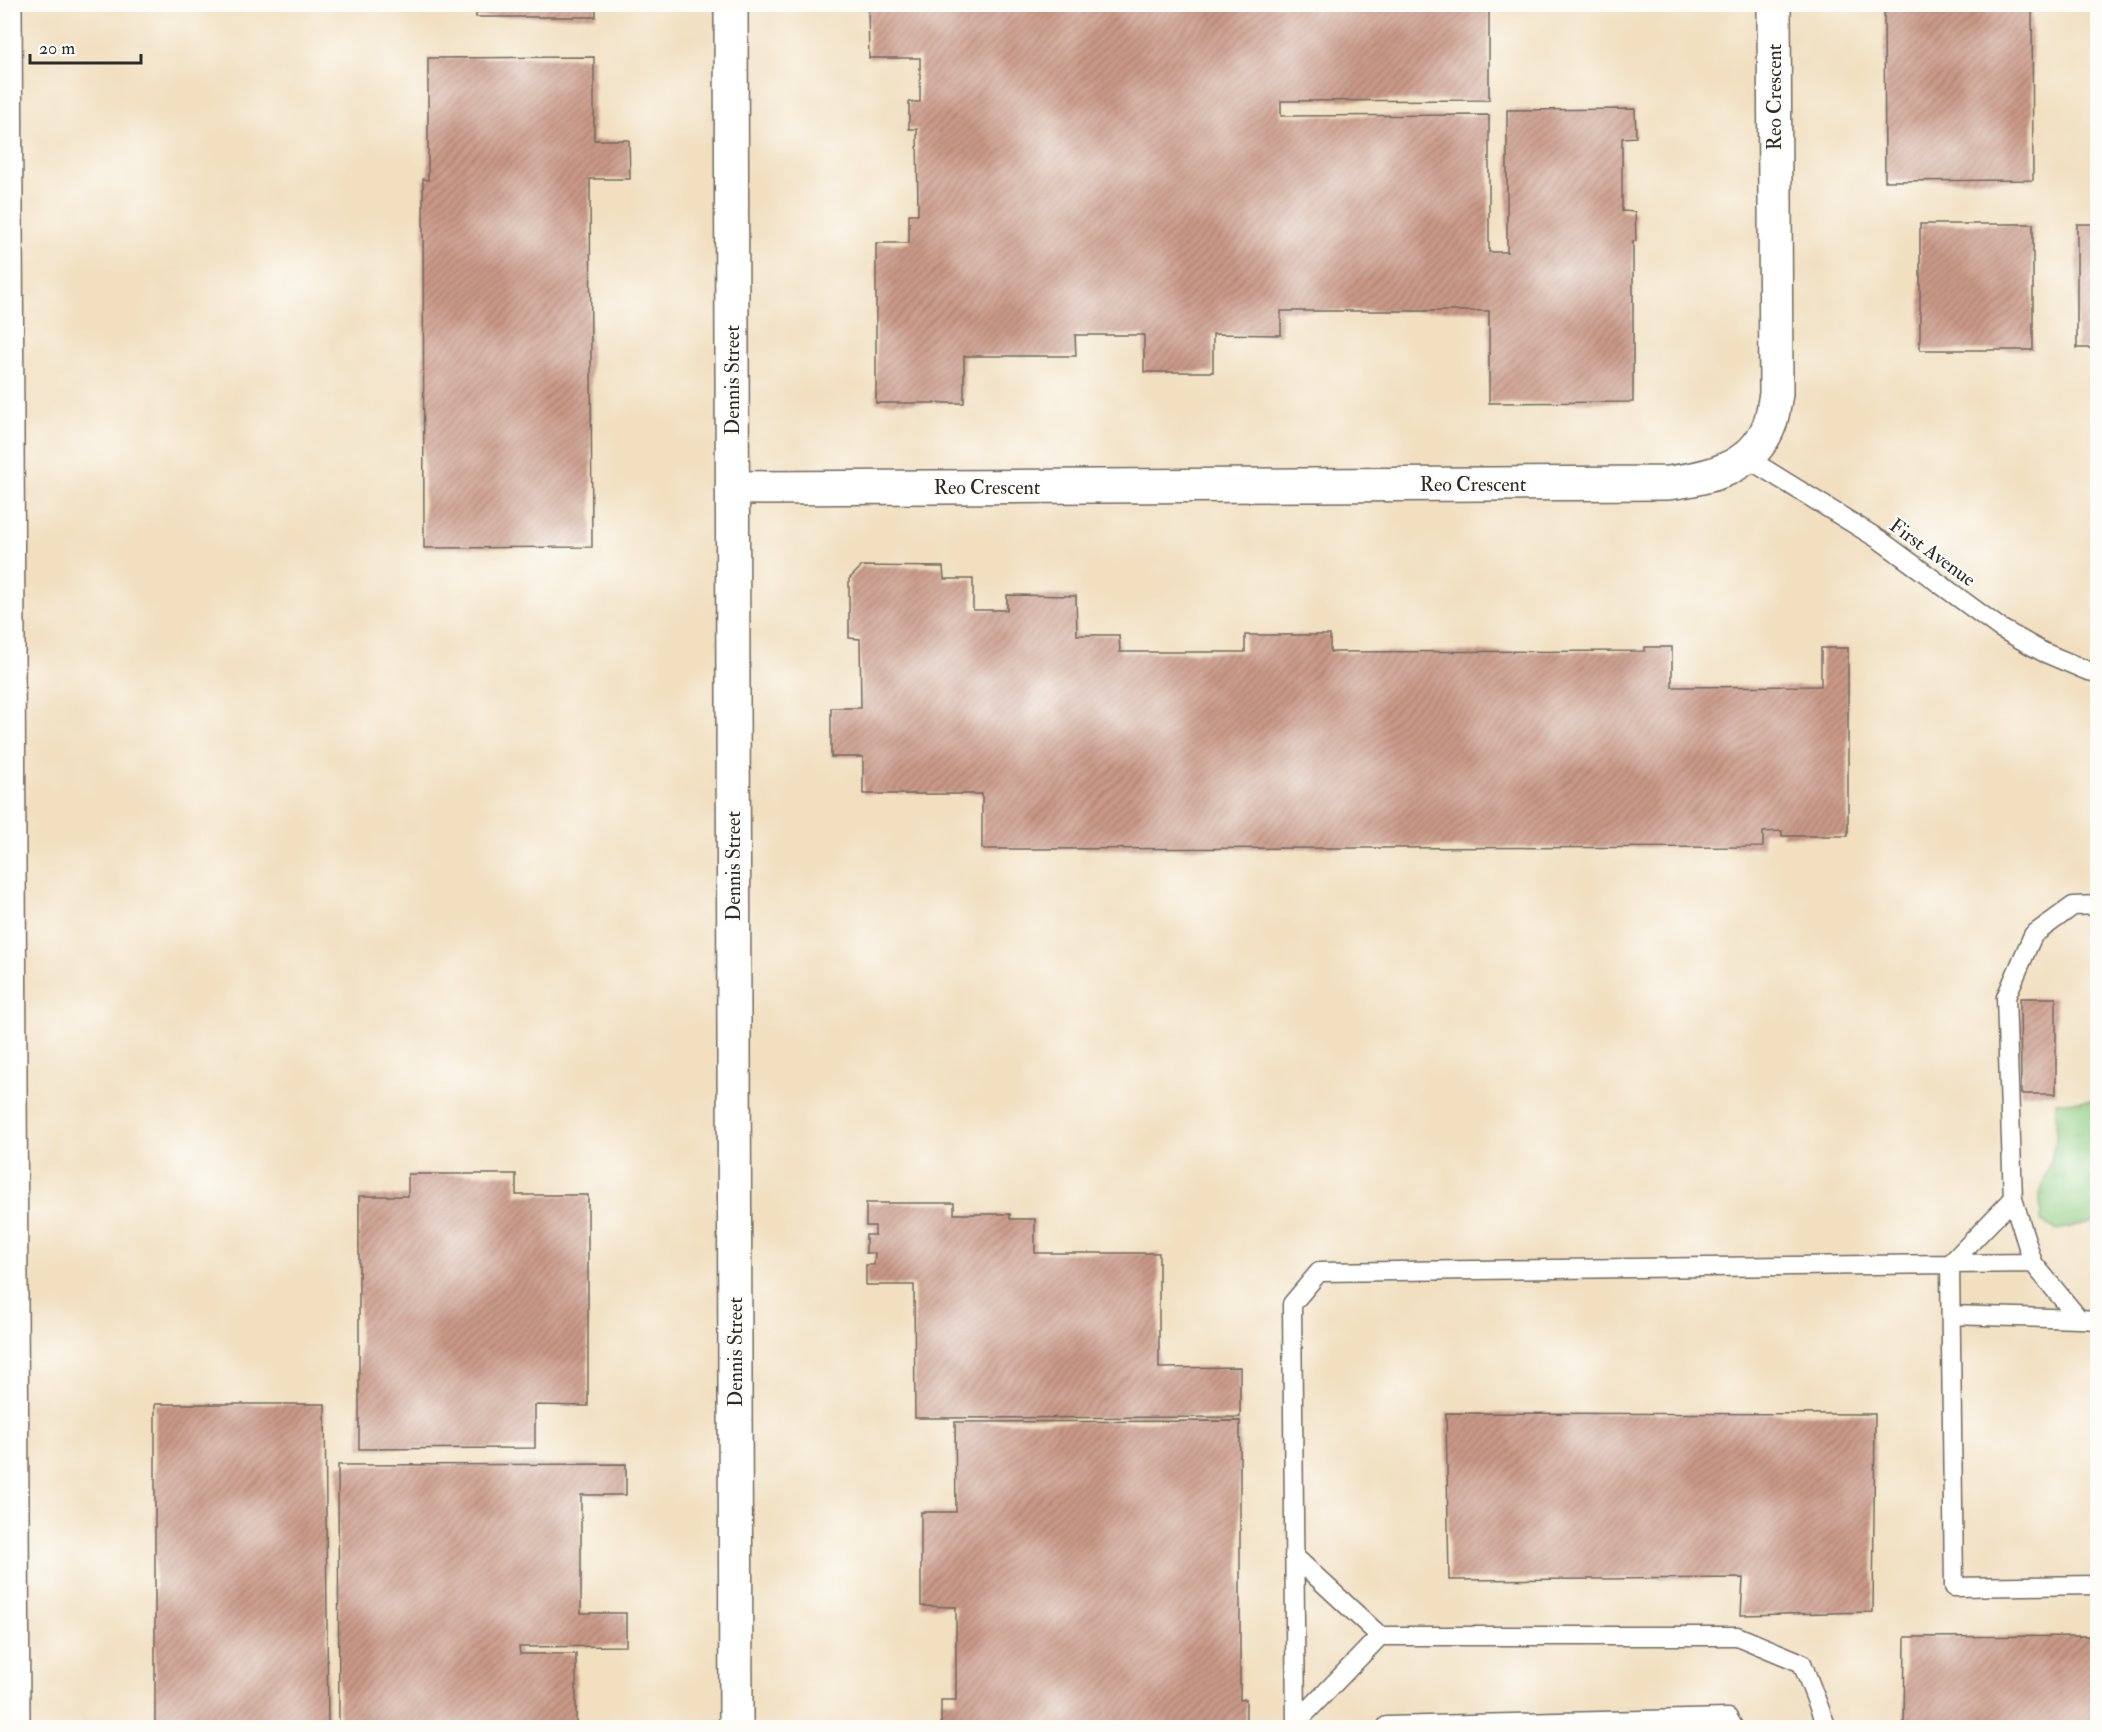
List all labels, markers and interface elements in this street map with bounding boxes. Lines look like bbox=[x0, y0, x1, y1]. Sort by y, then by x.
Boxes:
scale bar bbox=[30, 27, 141, 65]
text: 20 m bbox=[39, 37, 75, 60]
street label: Reo Crescent bbox=[1762, 43, 1787, 150]
street label: Dennis Street bbox=[720, 325, 745, 435]
street label: Reo Crescent bbox=[1420, 472, 1527, 497]
street label: Reo Crescent bbox=[934, 475, 1041, 500]
street label: First Avenue bbox=[1885, 513, 1981, 592]
street label: Dennis Street bbox=[721, 811, 746, 921]
street label: Dennis Street bbox=[723, 1297, 748, 1407]

